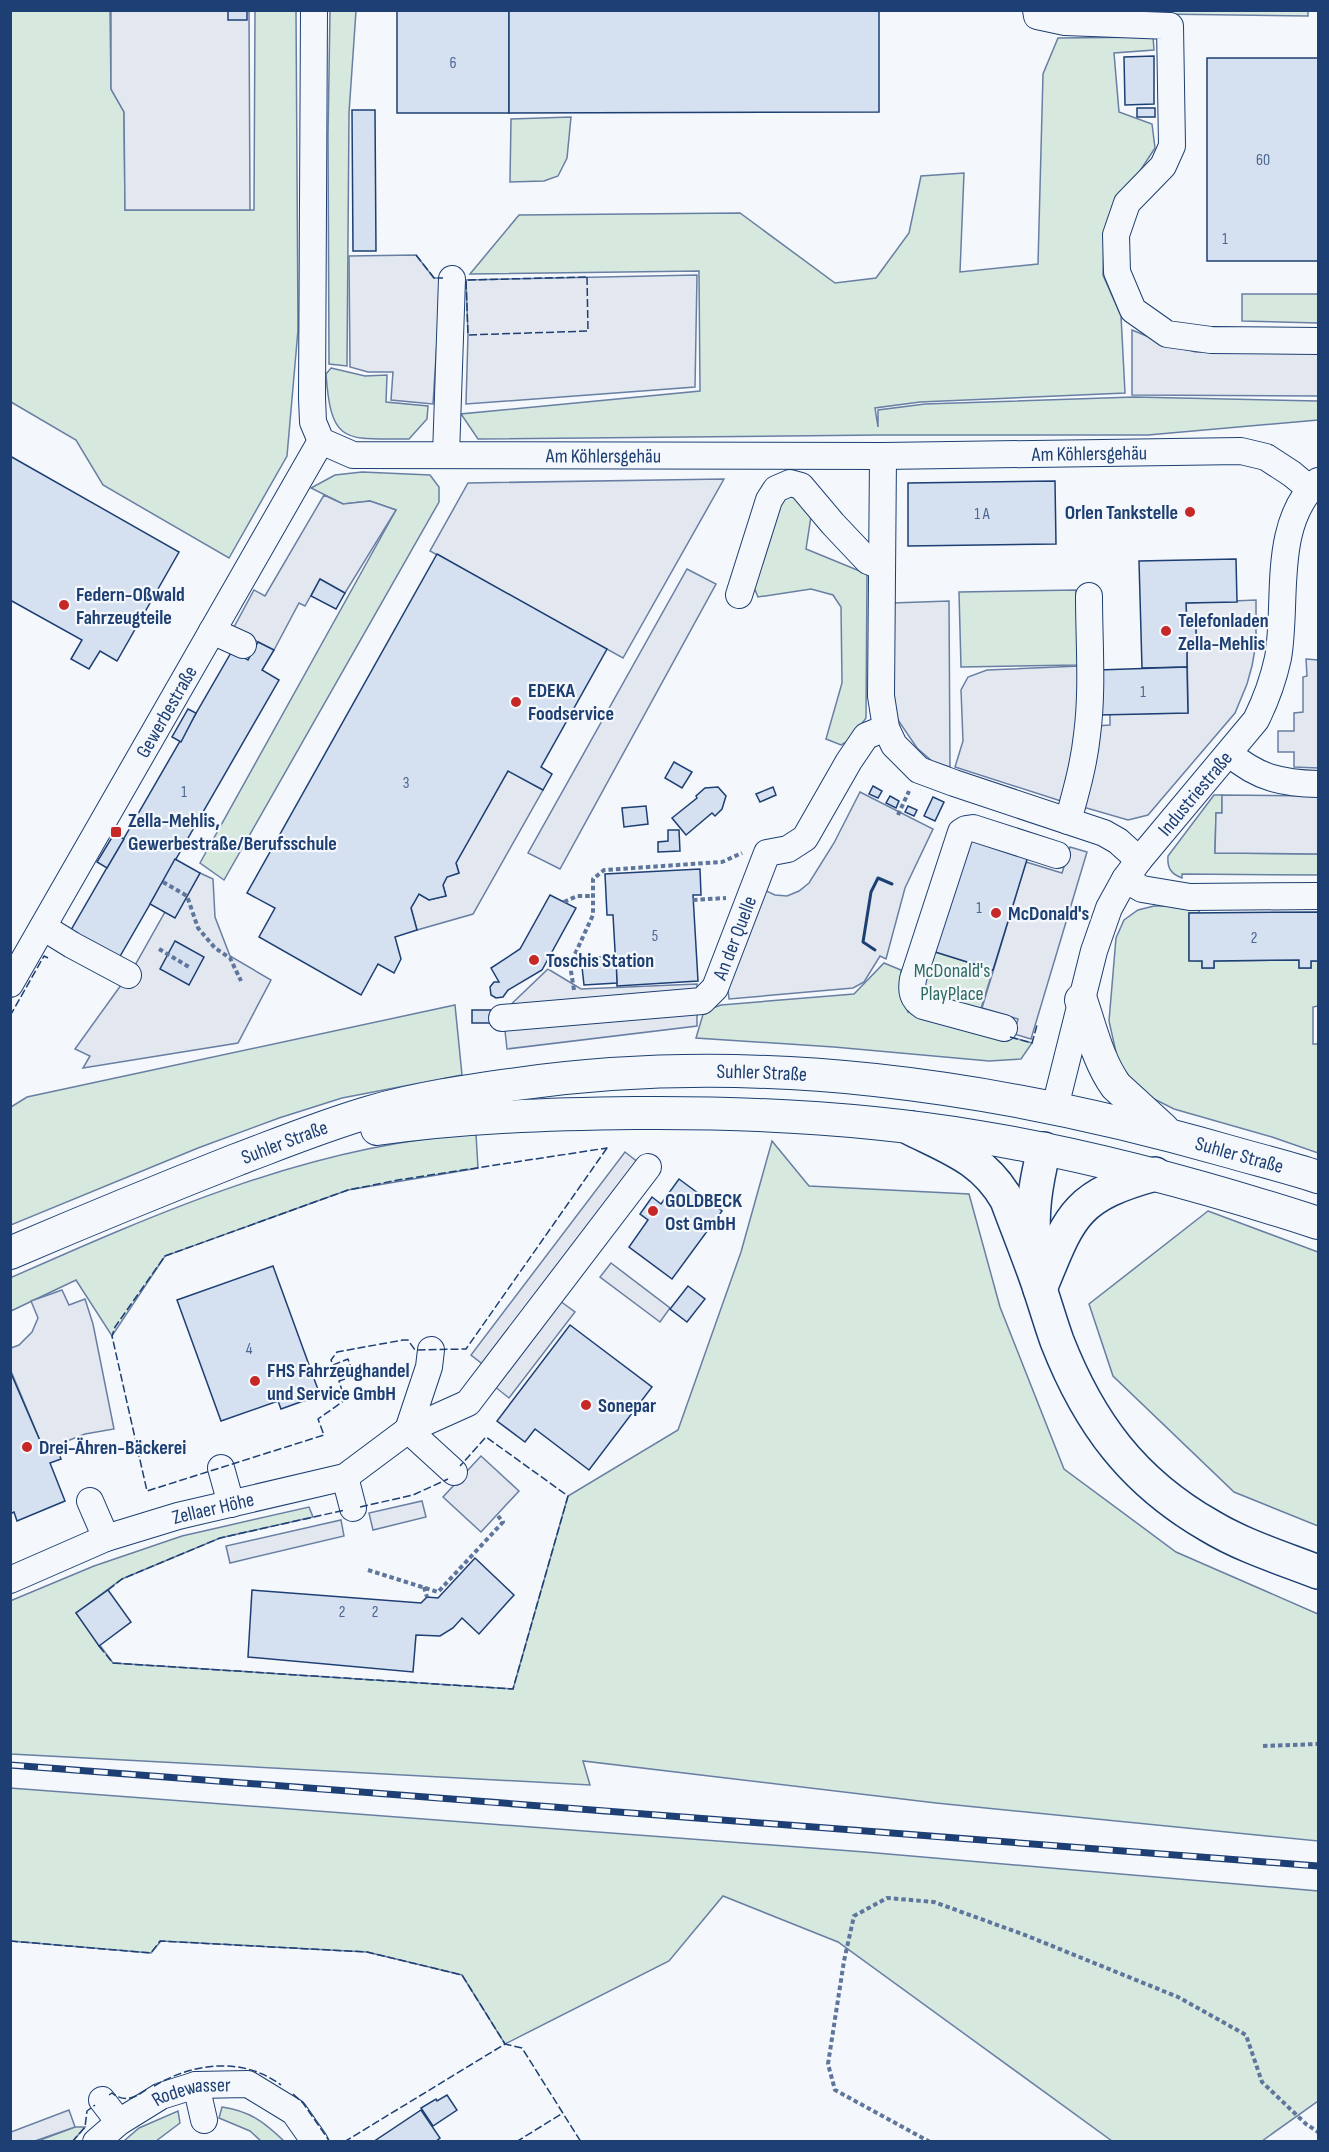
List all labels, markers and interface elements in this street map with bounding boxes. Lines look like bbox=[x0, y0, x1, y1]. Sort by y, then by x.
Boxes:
house number: 6 bbox=[449, 54, 457, 73]
house number: 60 bbox=[1256, 151, 1270, 170]
house number: 1 bbox=[1222, 230, 1228, 249]
street label: Am Köhlersgehäu bbox=[1031, 441, 1147, 467]
street label: Am Köhlersgehäu bbox=[545, 444, 661, 469]
place label: Orlen Tankstelle bbox=[1065, 501, 1178, 525]
house number: 1 A bbox=[975, 505, 990, 524]
marker: Orlen Tankstelle bbox=[1183, 505, 1197, 519]
place label: Federn-Oßwald Fahrzeugteile bbox=[76, 583, 185, 630]
marker: Federn-Oßwald Fahrzeugteile bbox=[57, 598, 71, 612]
place label: Telefonladen Zella-Mehlis bbox=[1178, 609, 1269, 656]
marker: Telefonladen Zella-Mehlis bbox=[1159, 624, 1173, 638]
street label: Gewerbestraße bbox=[131, 662, 203, 762]
place label: EDEKA Foodservice bbox=[528, 679, 614, 726]
house number: 1 bbox=[1140, 683, 1146, 702]
marker: EDEKA Foodservice bbox=[509, 695, 523, 709]
street label: Industriestraße bbox=[1153, 747, 1238, 841]
house number: 3 bbox=[403, 774, 409, 793]
house number: 1 bbox=[181, 783, 187, 802]
place label: Zella-Mehlis, Gewerbestraße/Berufsschule bbox=[128, 809, 337, 856]
marker: Zella-Mehlis, Gewerbestraße/Berufsschule bbox=[109, 825, 123, 839]
street label: An der Quelle bbox=[708, 893, 762, 984]
house number: 1 bbox=[976, 899, 982, 918]
place label: McDonald's bbox=[1008, 902, 1090, 926]
marker: McDonald's bbox=[989, 906, 1003, 920]
house number: 5 bbox=[652, 927, 658, 946]
house number: 2 bbox=[1251, 929, 1257, 948]
place label: Toschis Station bbox=[546, 949, 654, 973]
marker: Toschis Station bbox=[527, 953, 541, 967]
park label: McDonald's PlayPlace bbox=[914, 959, 990, 1006]
street label: Suhler Straße bbox=[717, 1060, 808, 1087]
street label: Suhler Straße bbox=[238, 1116, 331, 1170]
street label: Suhler Straße bbox=[1193, 1132, 1286, 1179]
place label: GOLDBECK Ost GmbH bbox=[665, 1189, 742, 1236]
marker: GOLDBECK Ost GmbH bbox=[646, 1204, 660, 1218]
house number: 4 bbox=[246, 1340, 253, 1359]
place label: FHS Fahrzeughandel und Service GmbH bbox=[267, 1359, 410, 1406]
marker: FHS Fahrzeughandel und Service GmbH bbox=[248, 1374, 262, 1388]
place label: Sonepar bbox=[598, 1394, 656, 1418]
marker: Sonepar bbox=[579, 1398, 593, 1412]
place label: Drei-Ähren-Bäckerei bbox=[39, 1436, 186, 1460]
marker: Drei-Ähren-Bäckerei bbox=[20, 1440, 34, 1454]
street label: Zellaer Höhe bbox=[169, 1488, 256, 1530]
house number: 2 bbox=[339, 1603, 345, 1622]
house number: 2 bbox=[372, 1603, 378, 1622]
street label: Rodewasser bbox=[148, 2073, 231, 2112]

